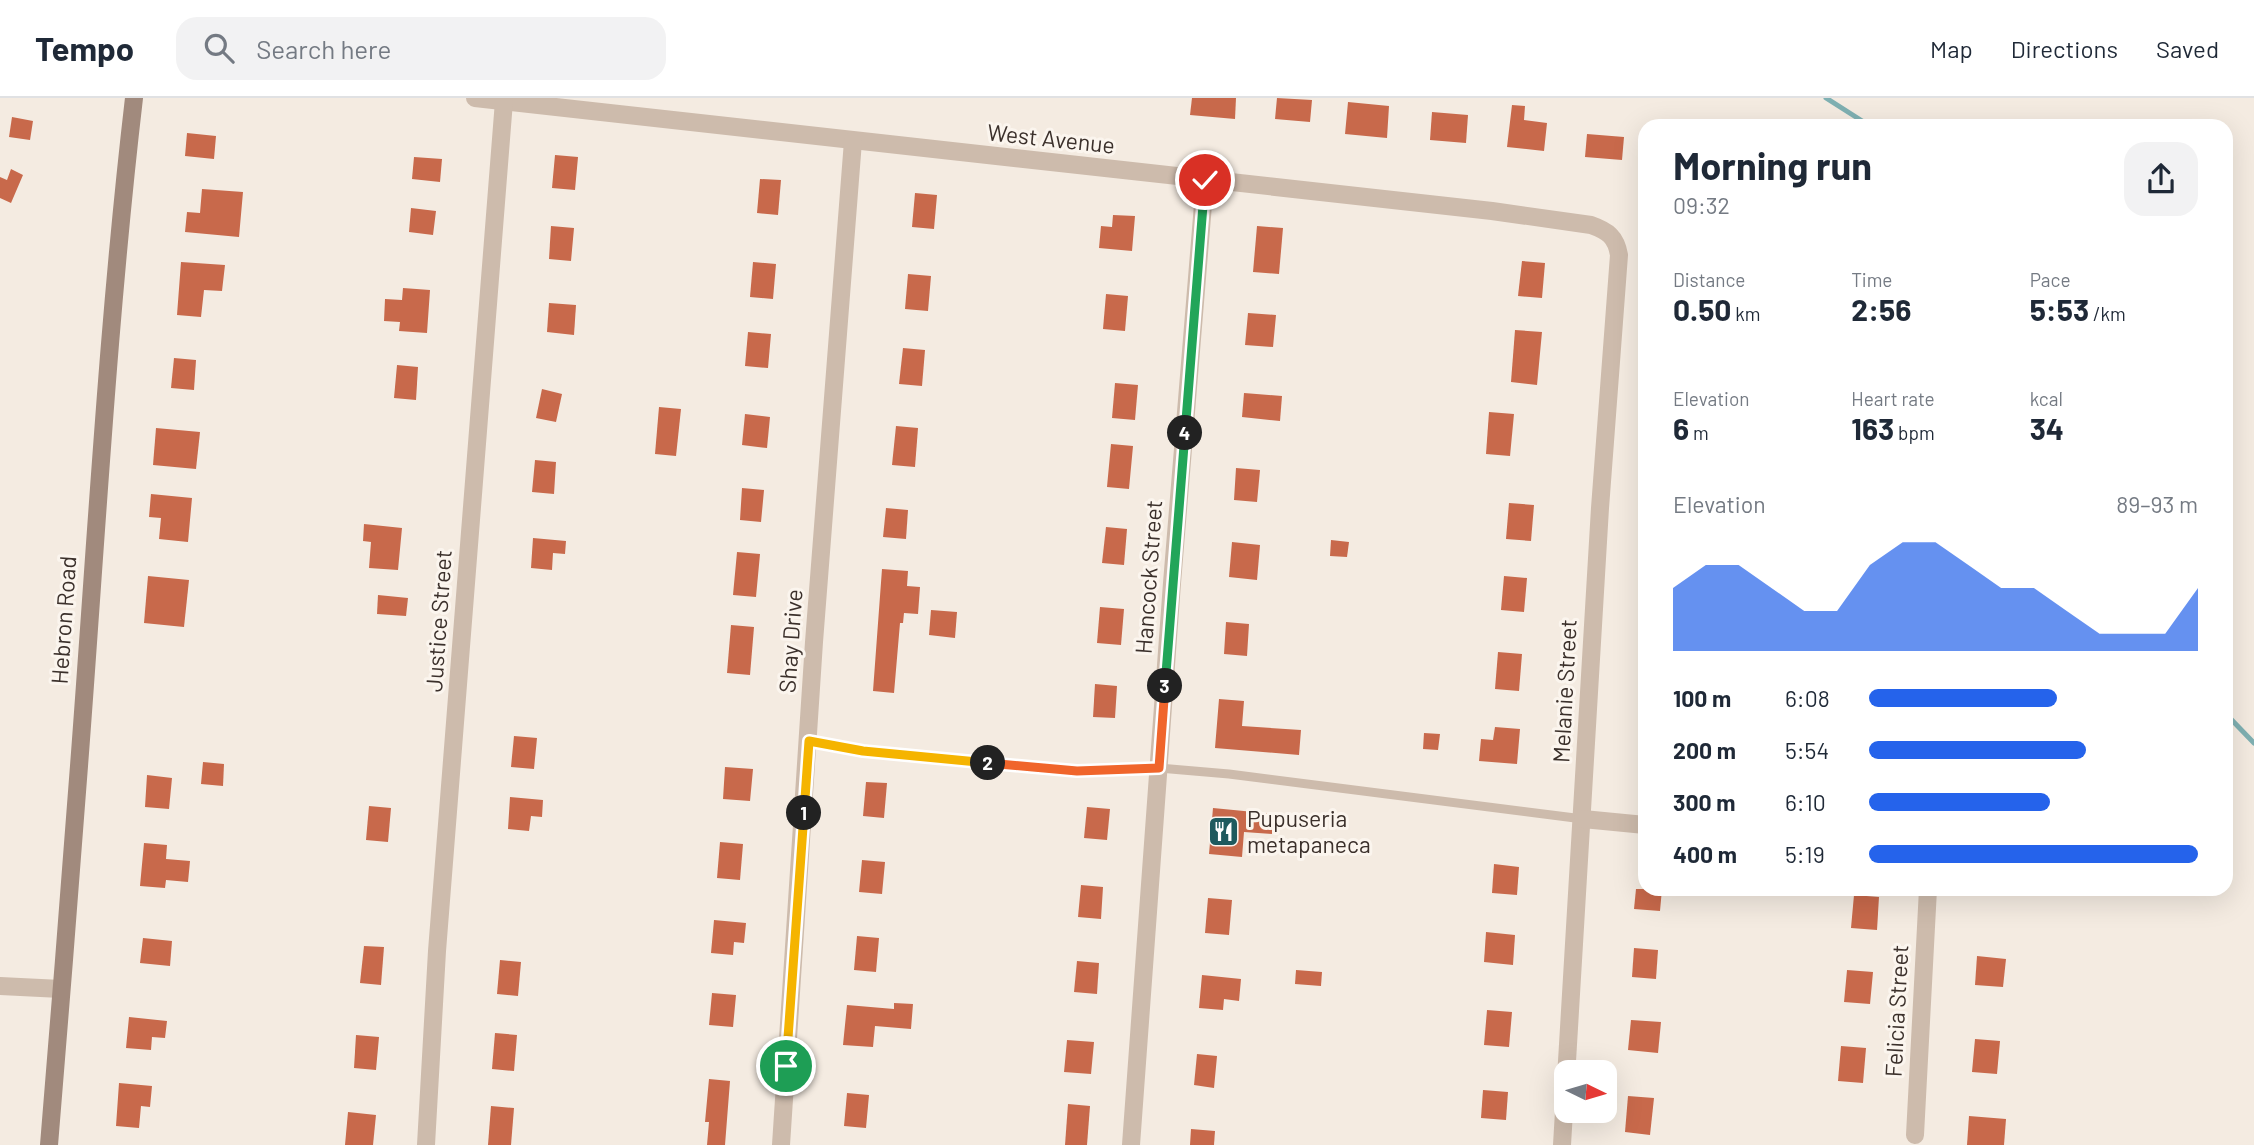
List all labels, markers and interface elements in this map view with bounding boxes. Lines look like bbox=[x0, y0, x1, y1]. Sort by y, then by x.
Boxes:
search box bbox=[176, 17, 666, 80]
text: Tempo bbox=[35, 28, 134, 68]
icon: search bbox=[200, 29, 238, 67]
text: Search here bbox=[256, 33, 391, 64]
text: Map bbox=[1930, 34, 1973, 63]
text: Directions bbox=[2011, 34, 2118, 63]
text: Saved bbox=[2156, 34, 2219, 63]
street label: West Avenue bbox=[986, 117, 1116, 159]
text: Morning run bbox=[1673, 142, 1872, 188]
button: share bbox=[2124, 142, 2198, 216]
pin bbox=[1175, 150, 1235, 210]
icon: check bbox=[1186, 161, 1224, 199]
text: 09:32 bbox=[1673, 191, 1730, 219]
text: Distance bbox=[1673, 268, 1745, 291]
text: Time bbox=[1851, 268, 1892, 291]
text: Pace bbox=[2030, 268, 2071, 291]
text: 0.50 bbox=[1673, 291, 1731, 327]
text: 2:56 bbox=[1851, 291, 1911, 327]
text: 5:53 bbox=[2030, 291, 2089, 327]
text: km bbox=[1731, 302, 1761, 325]
text: /km bbox=[2089, 302, 2126, 325]
text: Elevation bbox=[1673, 387, 1750, 410]
text: Heart rate bbox=[1851, 387, 1935, 410]
text: kcal bbox=[2030, 387, 2063, 410]
text: 6 bbox=[1673, 410, 1689, 446]
text: 163 bbox=[1851, 410, 1894, 446]
text: 34 bbox=[2030, 410, 2064, 446]
pin: 4 bbox=[1168, 416, 1202, 450]
text: 4 bbox=[1179, 421, 1190, 444]
text: m bbox=[1689, 421, 1709, 444]
text: bpm bbox=[1894, 421, 1935, 444]
text: Elevation bbox=[1673, 490, 1766, 518]
text: 89–93 m bbox=[2116, 490, 2198, 518]
street label: Hancock Street bbox=[1129, 499, 1167, 655]
street label: Justice Street bbox=[419, 549, 457, 693]
street label: Hebron Road bbox=[45, 555, 81, 685]
street label: Shay Drive bbox=[772, 588, 808, 694]
street label: Melanie Street bbox=[1546, 618, 1582, 763]
pin: 3 bbox=[1148, 668, 1182, 704]
text: 3 bbox=[1159, 674, 1170, 697]
text: 100 m bbox=[1673, 684, 1731, 712]
text: 6:08 bbox=[1785, 684, 1830, 712]
text: 200 m bbox=[1673, 736, 1736, 764]
text: 5:54 bbox=[1785, 736, 1829, 764]
pin: 2 bbox=[970, 746, 1006, 780]
text: 2 bbox=[982, 751, 993, 774]
text: 300 m bbox=[1673, 788, 1735, 816]
text: 6:10 bbox=[1785, 788, 1826, 816]
pin: 1 bbox=[786, 796, 822, 830]
text: 1 bbox=[800, 801, 807, 824]
place label: Pupuseria metapaneca bbox=[1247, 804, 1371, 858]
restaurant icon: Pupuseria metapaneca bbox=[1207, 815, 1241, 849]
text: 400 m bbox=[1673, 840, 1737, 868]
text: 5:19 bbox=[1785, 840, 1825, 868]
street label: Felicia Street bbox=[1879, 944, 1913, 1078]
pin bbox=[756, 1036, 816, 1096]
icon: arrive bbox=[767, 1047, 805, 1085]
north arrow bbox=[1554, 1060, 1617, 1124]
map controls bbox=[1554, 1060, 1617, 1123]

